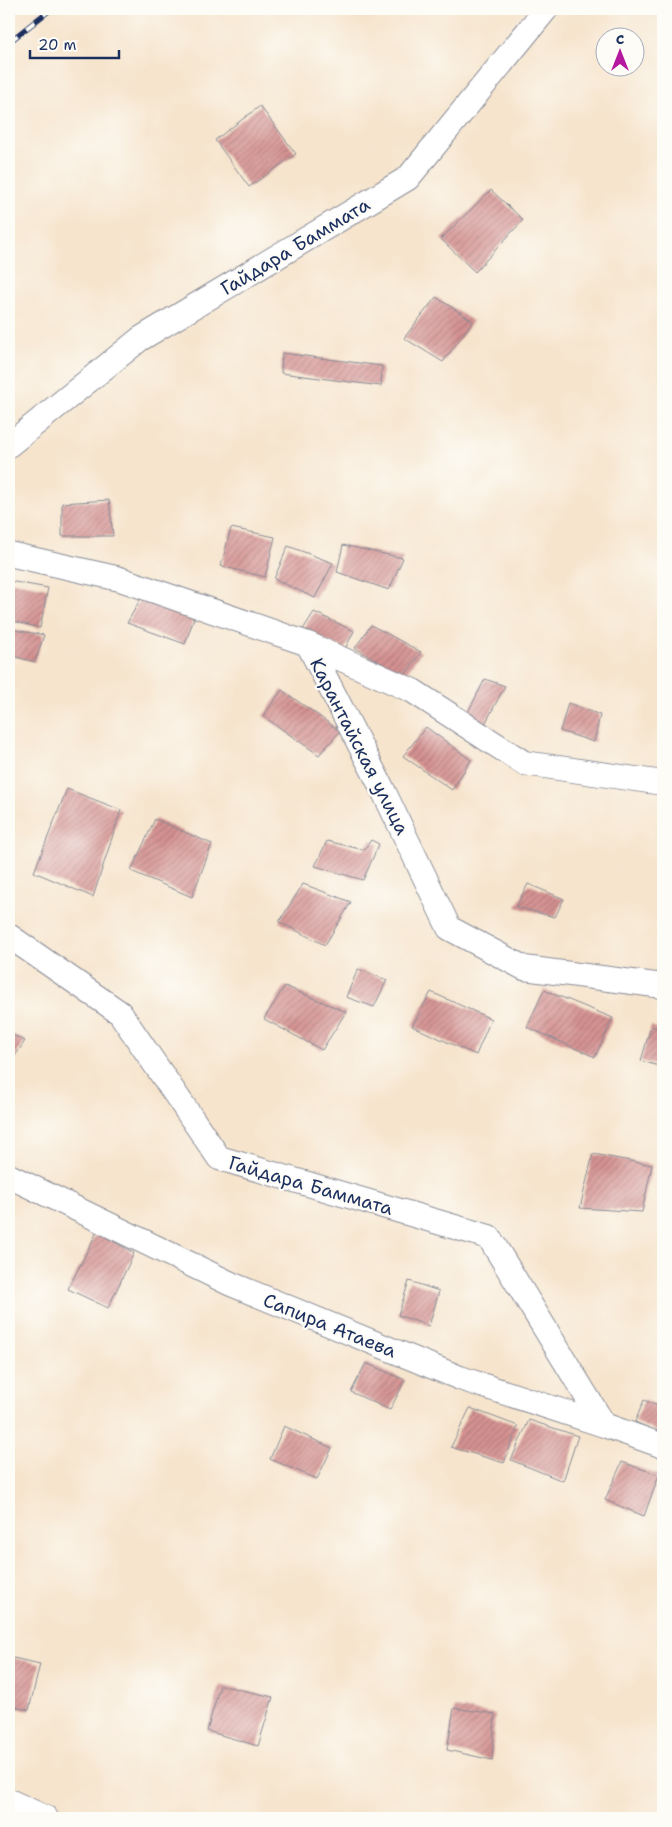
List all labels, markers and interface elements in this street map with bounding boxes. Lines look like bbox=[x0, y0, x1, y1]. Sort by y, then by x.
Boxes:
scale bar bbox=[30, 28, 119, 60]
north arrow bbox=[594, 28, 644, 78]
text: С bbox=[616, 30, 624, 48]
text: 20 m bbox=[38, 35, 77, 55]
street label: Гайдара Баммата bbox=[216, 192, 375, 301]
street label: Карантайская улица bbox=[304, 654, 415, 839]
street label: Гайдара Баммата bbox=[226, 1150, 396, 1221]
street label: Сапира Атаева bbox=[259, 1287, 400, 1364]

